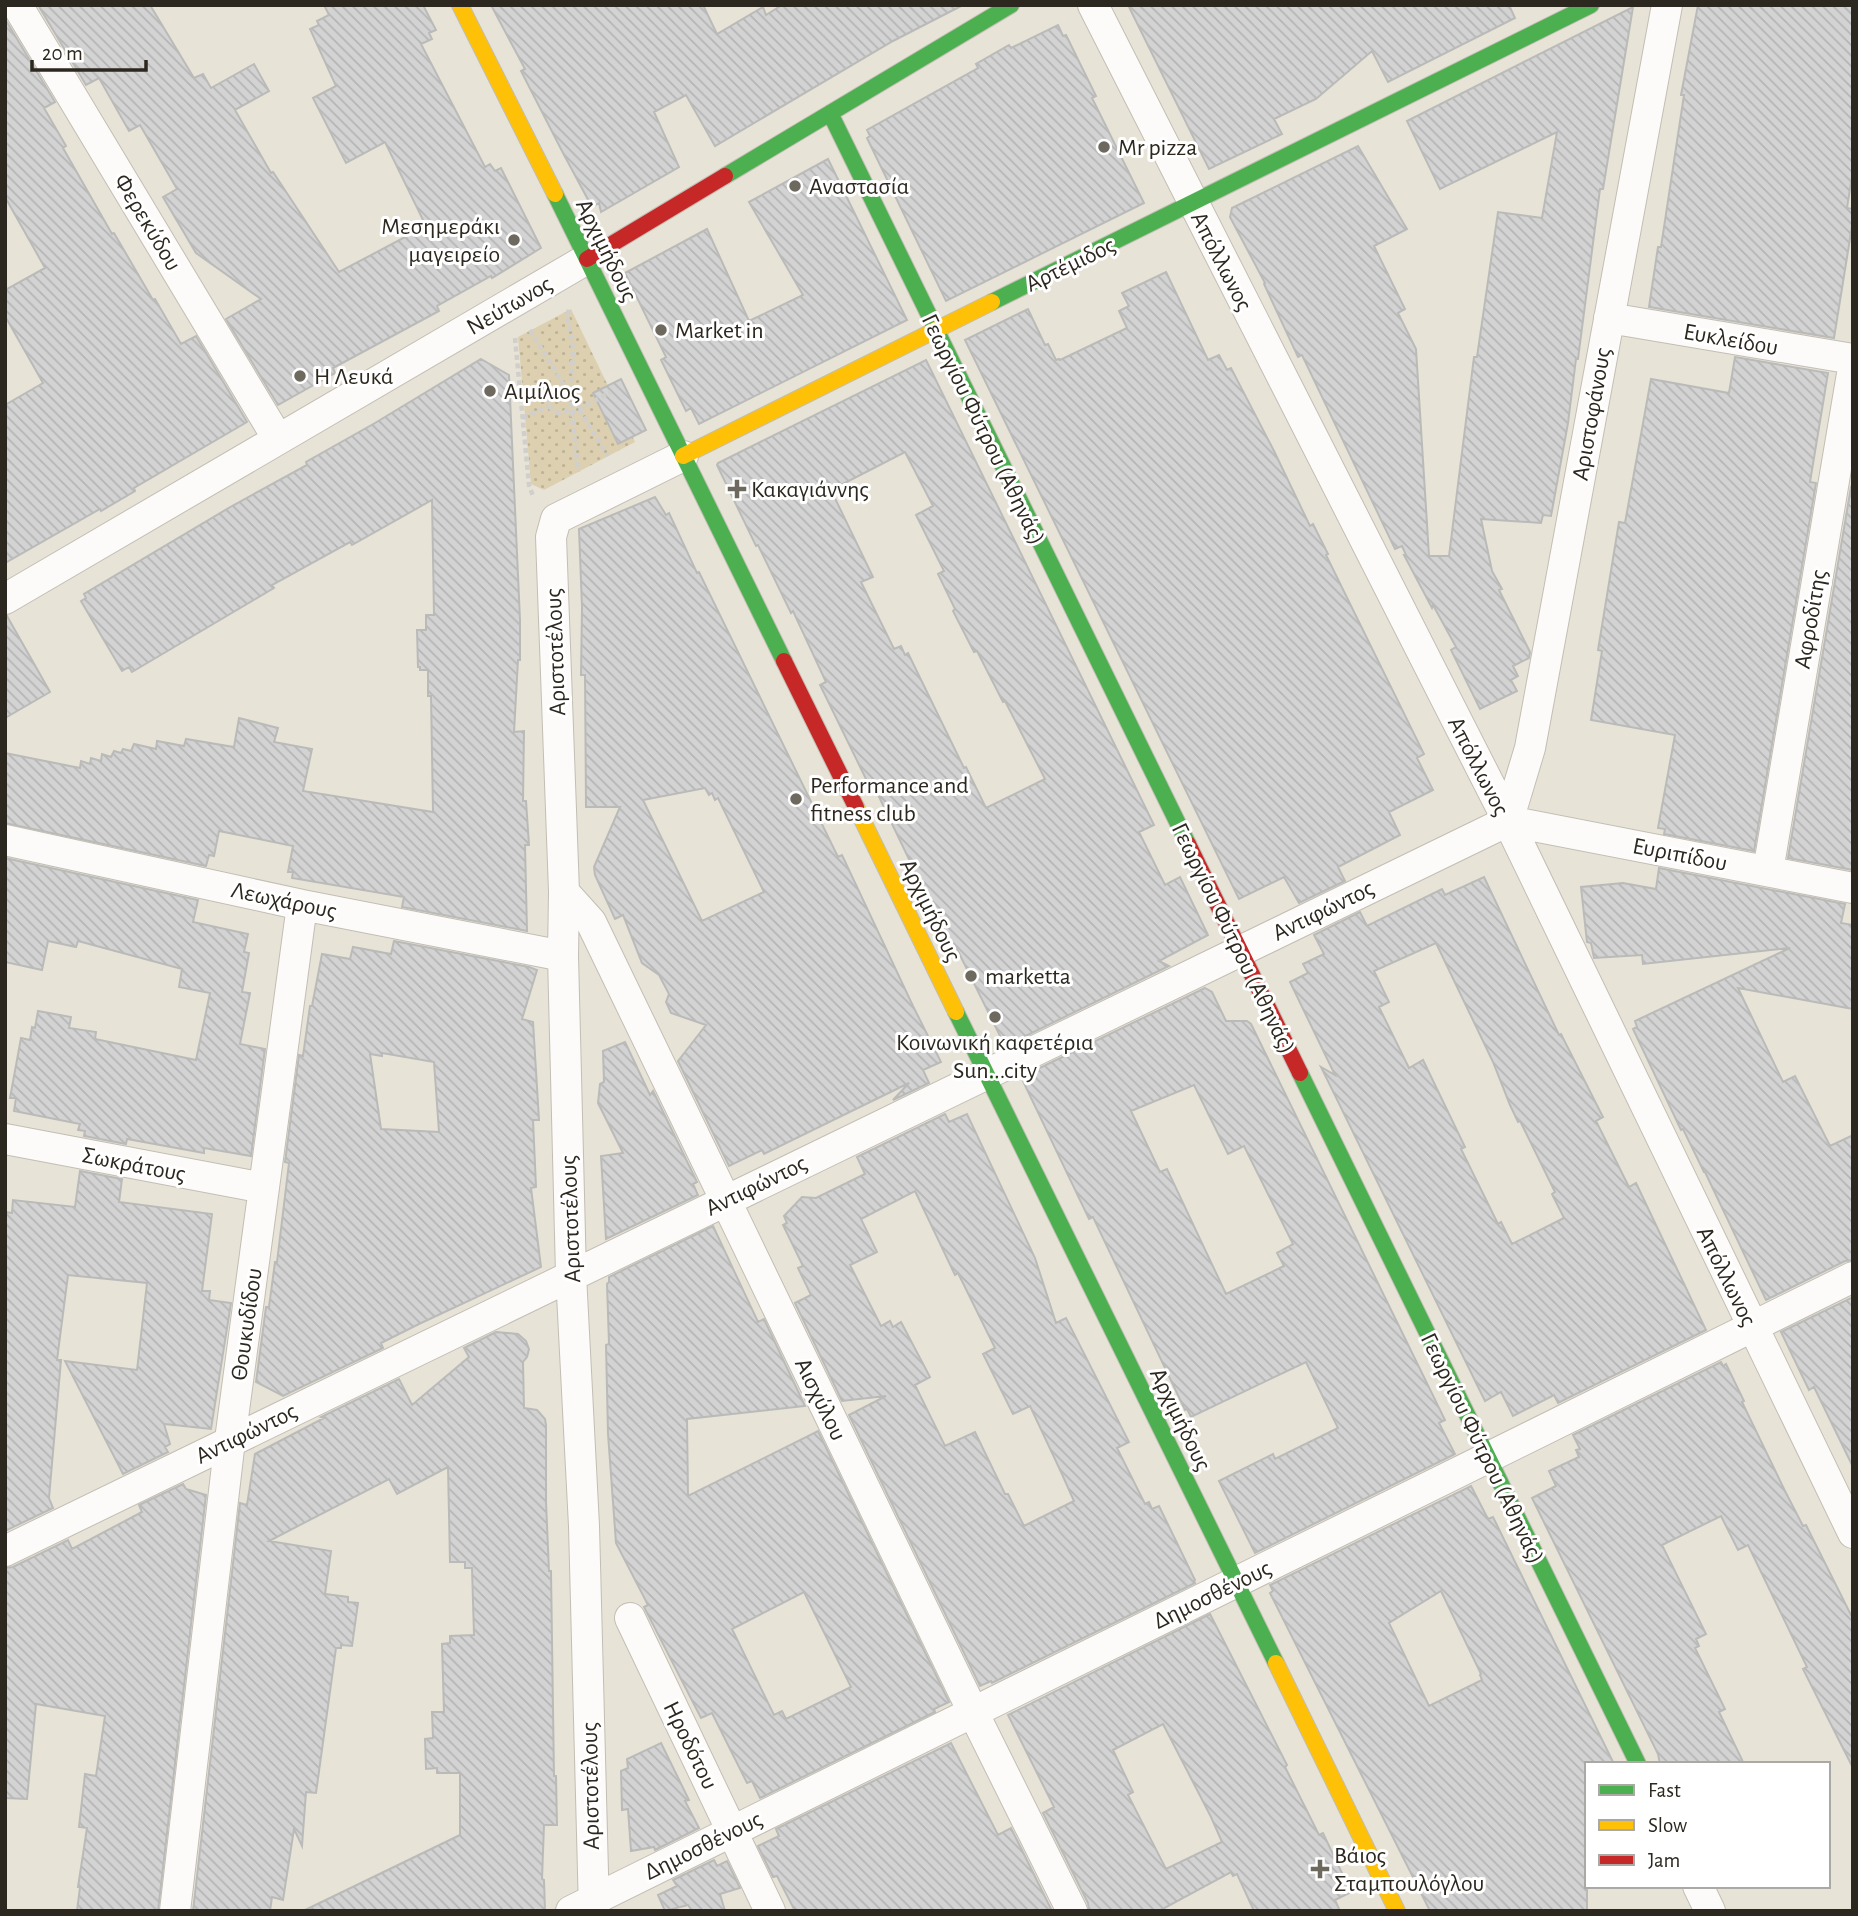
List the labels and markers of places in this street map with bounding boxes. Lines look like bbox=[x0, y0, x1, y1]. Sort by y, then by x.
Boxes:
place label: Mr pizza bbox=[1118, 136, 1197, 160]
marker: Mr pizza bbox=[1096, 139, 1112, 155]
place label: Αναστασία bbox=[809, 175, 909, 199]
marker: Αναστασία bbox=[787, 178, 803, 194]
place label: Μεσημεράκι μαγειρείο bbox=[381, 215, 500, 267]
marker: Μεσημεράκι μαγειρείο bbox=[506, 232, 522, 248]
place label: Market in bbox=[675, 319, 764, 343]
marker: Market in bbox=[653, 322, 669, 338]
place label: Η Λευκά bbox=[314, 365, 394, 389]
marker: Η Λευκά bbox=[292, 368, 308, 384]
place label: Αιμίλιος bbox=[504, 380, 580, 404]
marker: Αιμίλιος bbox=[482, 383, 498, 399]
place label: Κακαγιάννης bbox=[751, 478, 869, 502]
marker: Κακαγιάννης bbox=[729, 481, 745, 497]
place label: Performance and fitness club bbox=[810, 774, 969, 826]
marker: Performance and fitness club bbox=[788, 791, 804, 807]
place label: marketta bbox=[985, 965, 1071, 989]
marker: marketta bbox=[963, 968, 979, 984]
marker: Κοινωνική καφετέρια Sun...city bbox=[987, 1009, 1003, 1025]
place label: Κοινωνική καφετέρια Sun...city bbox=[896, 1031, 1094, 1083]
place label: Βάιος Σταμπουλόγλου bbox=[1334, 1844, 1484, 1896]
marker: Βάιος Σταμπουλόγλου bbox=[1312, 1861, 1328, 1877]

